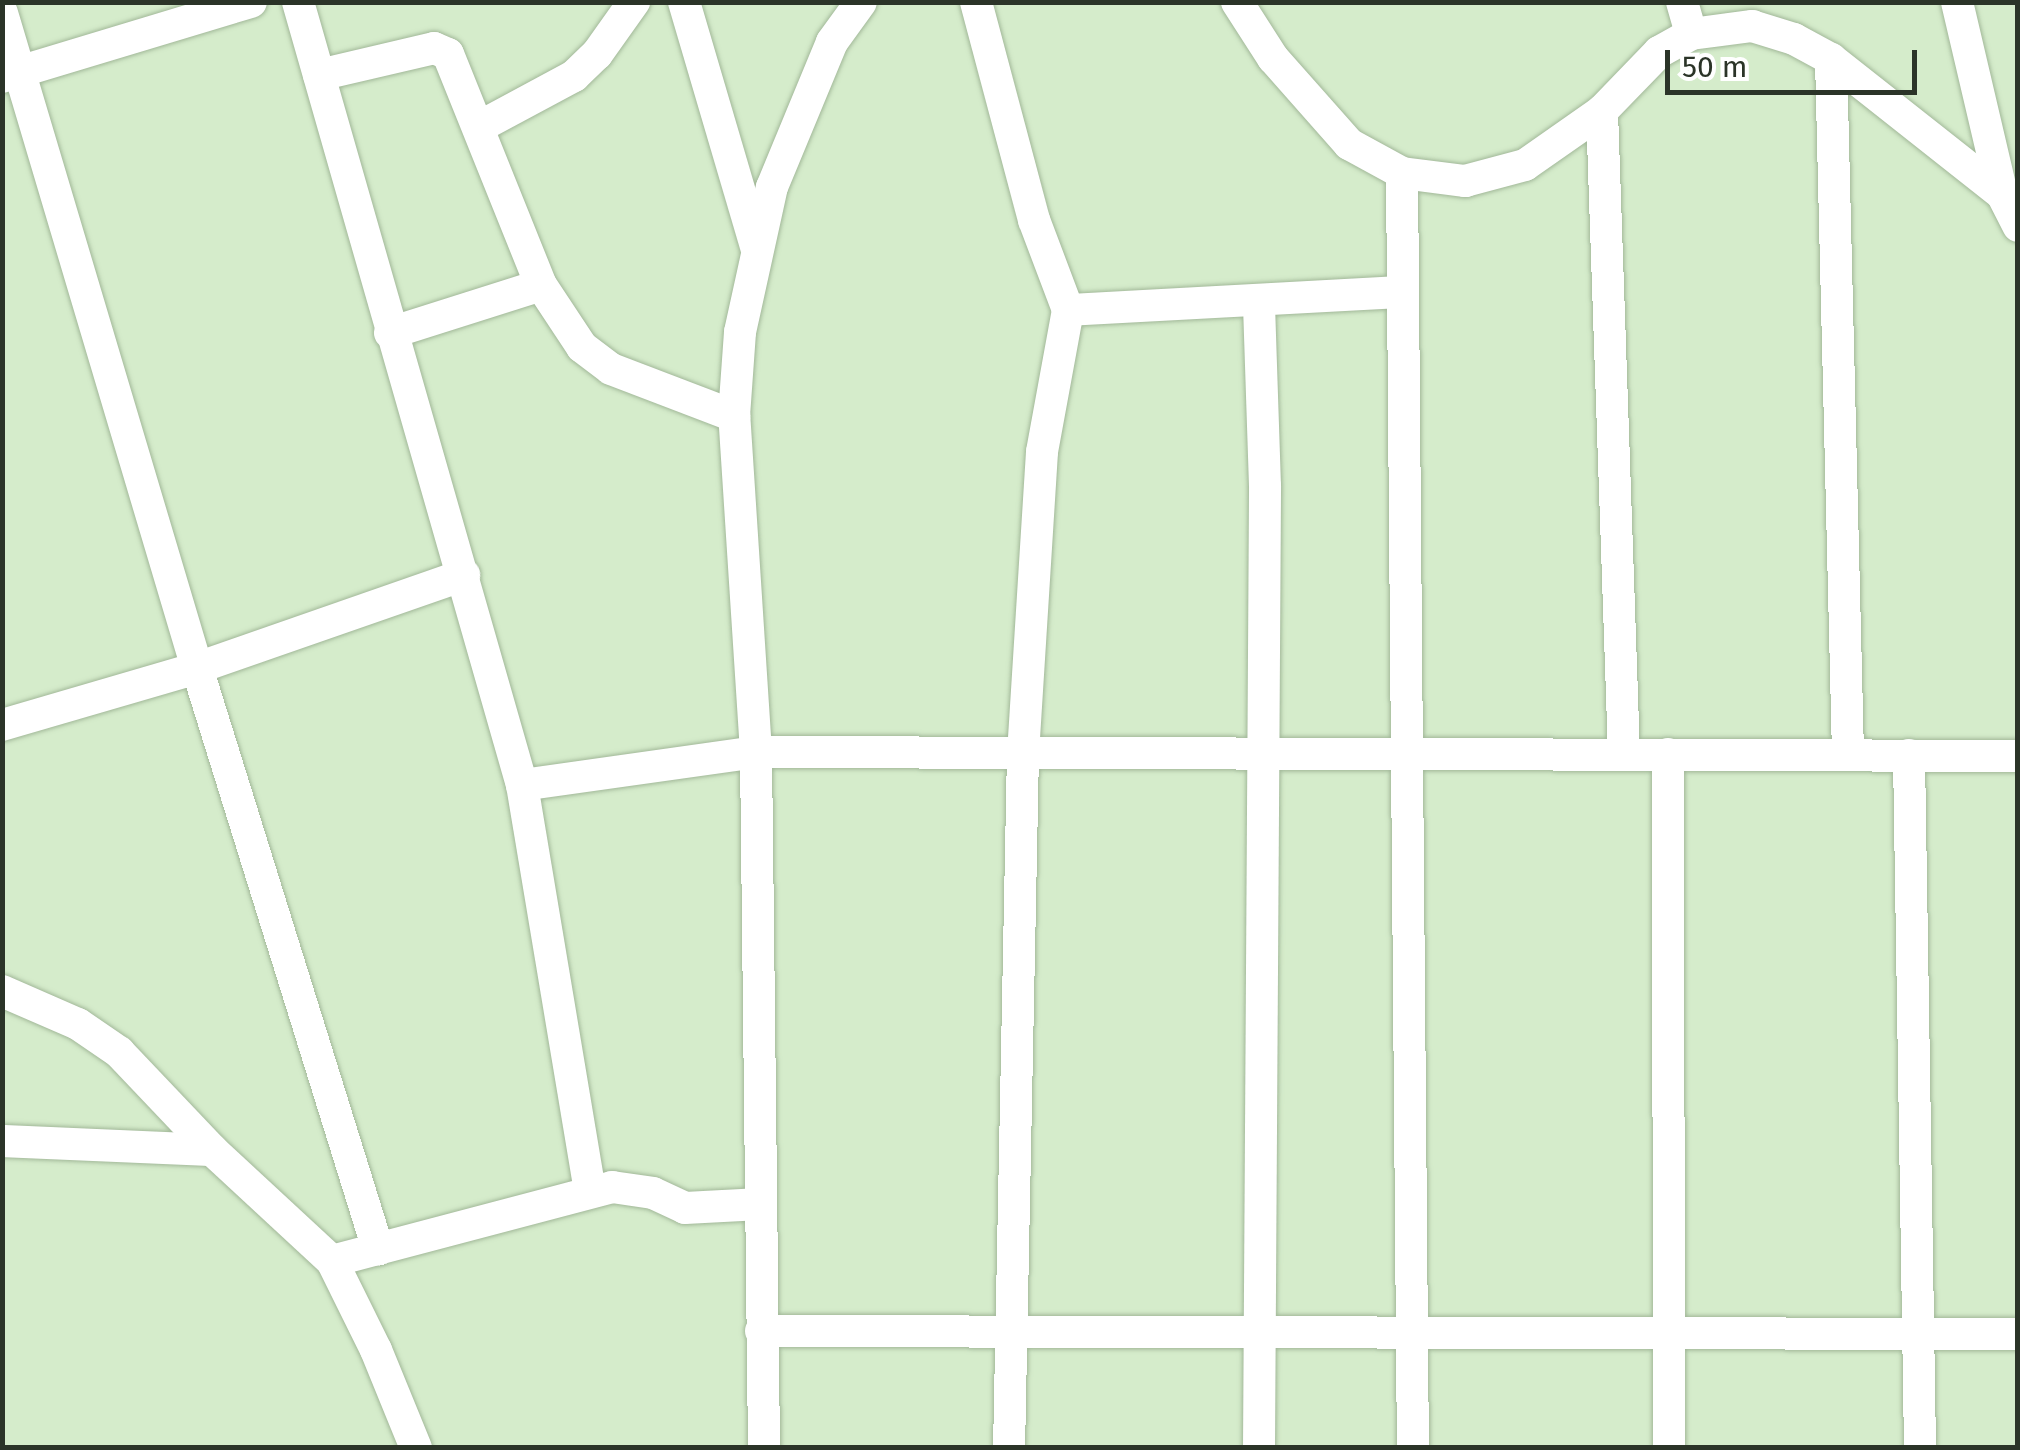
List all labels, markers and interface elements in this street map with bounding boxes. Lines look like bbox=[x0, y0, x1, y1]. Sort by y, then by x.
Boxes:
scale bar bbox=[1670, 30, 1922, 92]
text: 50 m bbox=[1682, 49, 1747, 85]

